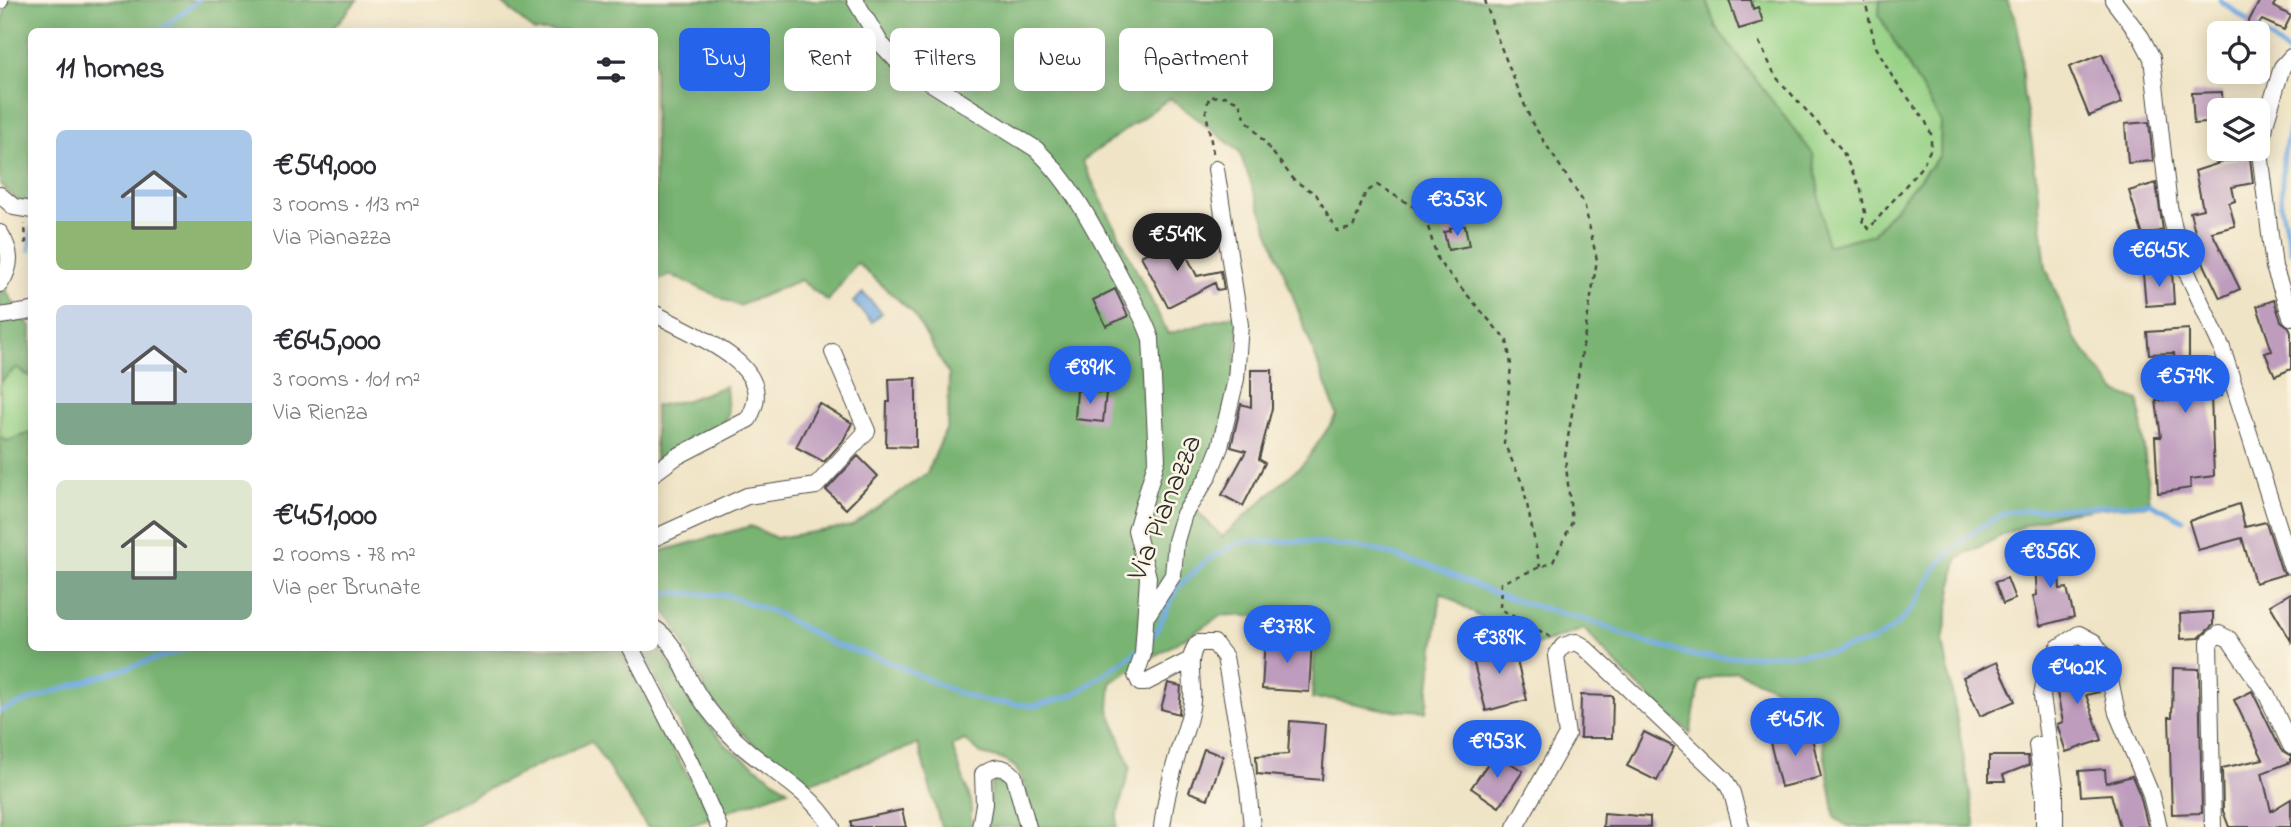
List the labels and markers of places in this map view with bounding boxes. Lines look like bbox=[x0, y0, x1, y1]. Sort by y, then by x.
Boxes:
pin: €353K bbox=[1408, 178, 1506, 238]
pin: €549K bbox=[1128, 214, 1226, 273]
pin: €645K bbox=[2110, 230, 2208, 289]
pin: €891K bbox=[1041, 346, 1139, 406]
pin: €579K bbox=[2136, 356, 2234, 415]
pin: €856K bbox=[2001, 530, 2099, 590]
pin: €378K bbox=[1238, 606, 1336, 665]
pin: €389K bbox=[1450, 616, 1548, 676]
pin: €402K bbox=[2028, 646, 2126, 706]
pin: €451K bbox=[1746, 698, 1844, 758]
pin: €953K bbox=[1448, 720, 1546, 780]

